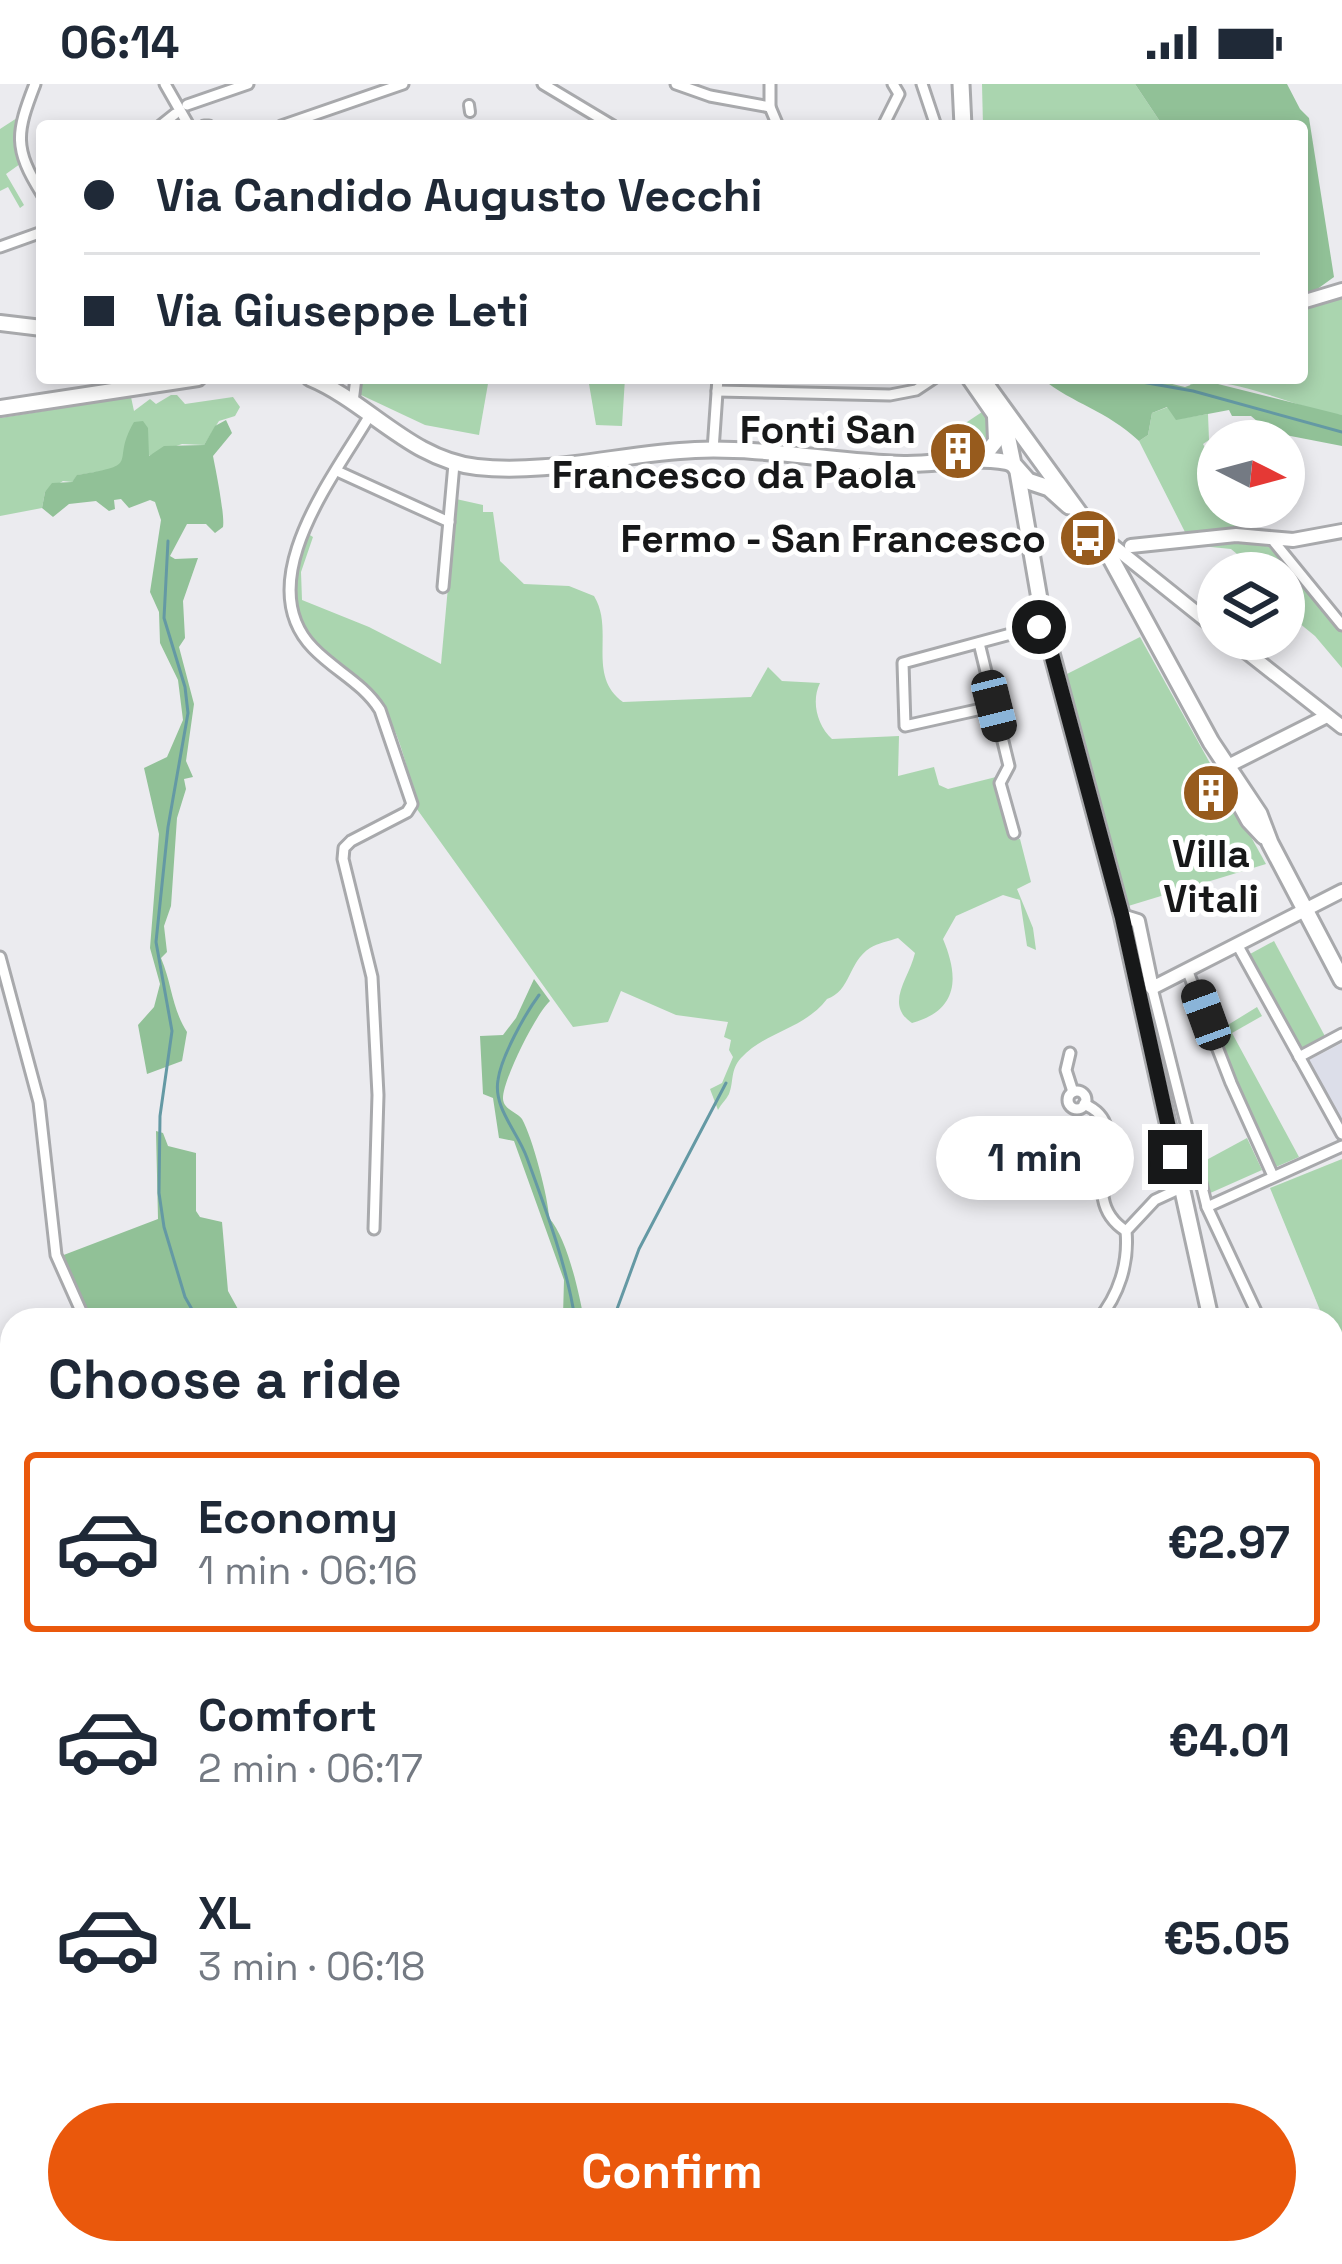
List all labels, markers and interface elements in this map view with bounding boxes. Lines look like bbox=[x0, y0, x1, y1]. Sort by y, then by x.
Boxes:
text: 06:14 bbox=[60, 14, 179, 71]
text: Via Candido Augusto Vecchi bbox=[156, 167, 763, 224]
text: Via Giuseppe Leti bbox=[156, 282, 529, 339]
place label: Fonti San Francesco da Paola bbox=[552, 405, 916, 499]
building icon: Fonti San Francesco da Paola bbox=[927, 420, 989, 482]
north arrow bbox=[1197, 420, 1305, 528]
map controls bbox=[1197, 420, 1305, 660]
bus stop icon: Fermo - San Francesco bbox=[1057, 507, 1119, 569]
place label: Fermo - San Francesco bbox=[621, 514, 1046, 563]
button: layers bbox=[1197, 552, 1305, 660]
route start bbox=[1012, 600, 1066, 654]
car bbox=[968, 667, 1020, 745]
building icon: Villa Vitali bbox=[1180, 762, 1242, 824]
place label: Villa Vitali bbox=[1163, 829, 1259, 923]
car bbox=[1177, 975, 1235, 1055]
callout: 1 min bbox=[935, 1115, 1133, 1199]
route end bbox=[1148, 1130, 1202, 1184]
text: 1 min bbox=[987, 1133, 1083, 1182]
text: Choose a ride bbox=[48, 1345, 402, 1414]
icon: car bbox=[54, 1488, 162, 1596]
text: Economy bbox=[198, 1489, 398, 1546]
text: €2.97 bbox=[1168, 1514, 1290, 1571]
text: 1 min · 06:16 bbox=[198, 1546, 418, 1595]
icon: car bbox=[54, 1686, 162, 1794]
text: Comfort bbox=[198, 1687, 377, 1744]
text: €4.01 bbox=[1168, 1712, 1290, 1769]
text: 2 min · 06:17 bbox=[198, 1744, 423, 1793]
icon: car bbox=[54, 1884, 162, 1992]
text: XL bbox=[198, 1885, 251, 1942]
text: €5.05 bbox=[1163, 1910, 1290, 1967]
text: 3 min · 06:18 bbox=[198, 1942, 425, 1991]
button: Confirm bbox=[48, 2103, 1296, 2241]

